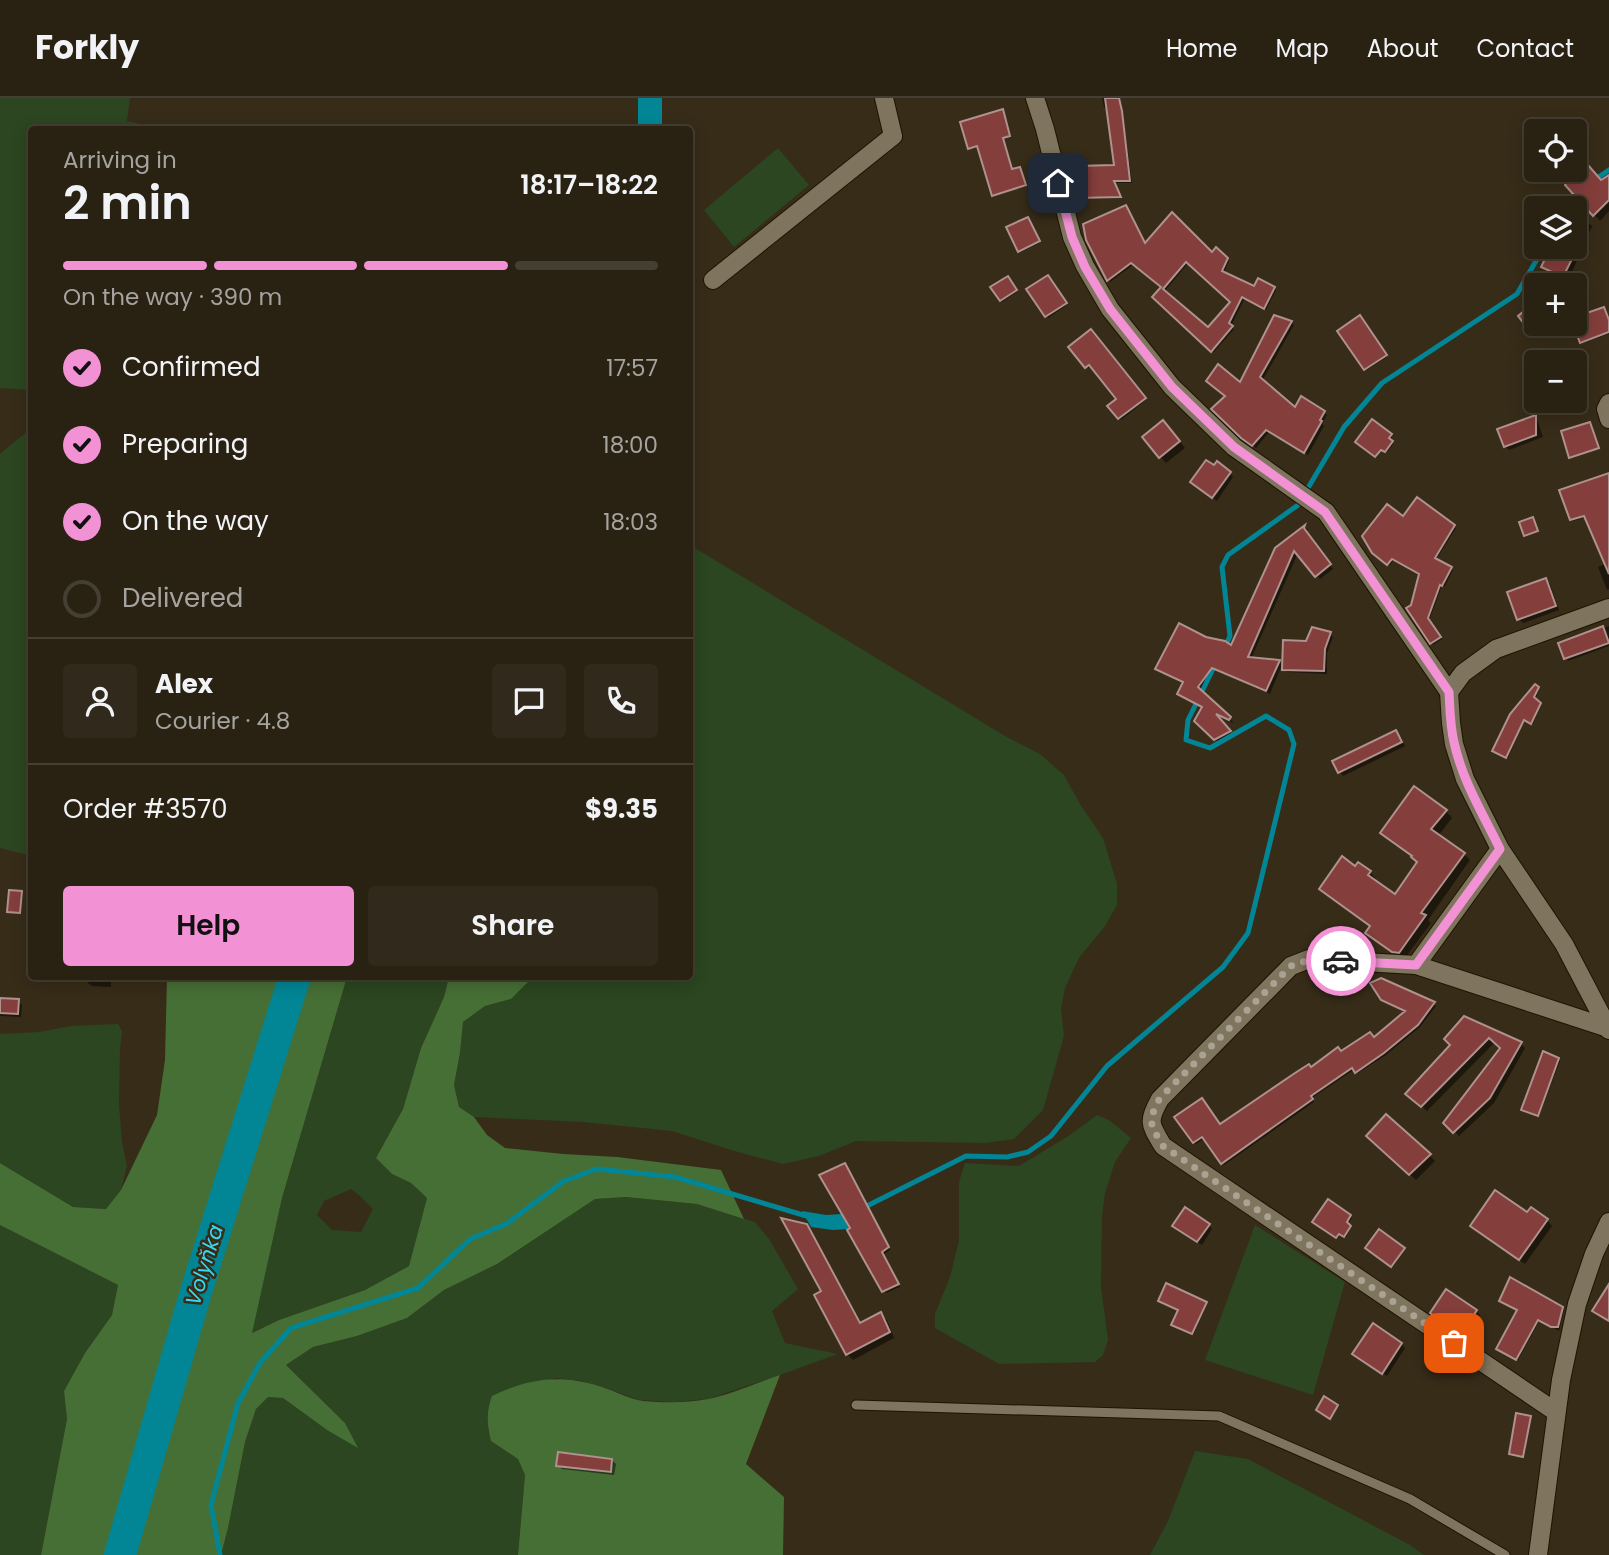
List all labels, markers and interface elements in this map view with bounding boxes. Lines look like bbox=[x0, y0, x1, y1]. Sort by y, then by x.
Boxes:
text: Forkly bbox=[35, 24, 139, 71]
text: Home bbox=[1166, 32, 1238, 65]
text: Map bbox=[1276, 32, 1329, 65]
text: About bbox=[1367, 32, 1438, 65]
text: Contact bbox=[1476, 32, 1574, 65]
map controls bbox=[1524, 119, 1587, 413]
button: locate bbox=[1524, 119, 1587, 182]
text: Arriving in bbox=[63, 144, 177, 176]
pin bbox=[1028, 153, 1088, 213]
icon: home bbox=[1039, 164, 1077, 202]
text: 18:17–18:22 bbox=[520, 167, 658, 203]
text: 2 min bbox=[63, 171, 192, 235]
button: layers bbox=[1524, 196, 1587, 259]
button: + bbox=[1524, 273, 1587, 336]
text: On the way · 390 m bbox=[63, 281, 282, 313]
icon: check bbox=[63, 349, 101, 387]
text: Confirmed bbox=[122, 349, 260, 385]
button: − bbox=[1524, 350, 1587, 413]
text: 17:57 bbox=[606, 352, 658, 384]
icon: check bbox=[63, 426, 101, 464]
text: Preparing bbox=[122, 426, 248, 462]
text: 18:00 bbox=[602, 429, 658, 461]
icon: check bbox=[63, 503, 101, 541]
text: On the way bbox=[122, 503, 269, 539]
text: 18:03 bbox=[603, 506, 658, 538]
text: Delivered bbox=[122, 580, 243, 616]
button: person bbox=[63, 664, 137, 738]
button: chat bbox=[492, 664, 566, 738]
button: phone bbox=[584, 664, 658, 738]
text: Alex bbox=[155, 666, 213, 702]
text: Courier · 4.8 bbox=[155, 705, 290, 737]
text: Order #3570 bbox=[63, 791, 227, 827]
text: $9.35 bbox=[585, 791, 658, 827]
button: Help bbox=[63, 886, 354, 966]
button: Share bbox=[368, 886, 658, 966]
courier bbox=[1306, 926, 1376, 996]
icon: car bbox=[1322, 942, 1360, 980]
water label: Volyňka bbox=[178, 1221, 230, 1309]
pin bbox=[1424, 1313, 1484, 1373]
icon: bag bbox=[1435, 1324, 1473, 1362]

